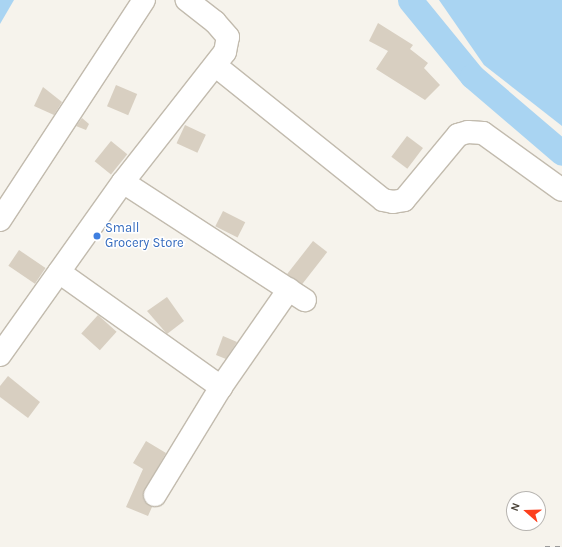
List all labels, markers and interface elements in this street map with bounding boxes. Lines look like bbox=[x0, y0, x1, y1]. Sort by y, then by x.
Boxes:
place label: Small Grocery Store bbox=[105, 221, 184, 252]
marker: Small Grocery Store bbox=[92, 231, 102, 241]
north arrow bbox=[506, 491, 546, 531]
text: N bbox=[508, 501, 523, 513]

